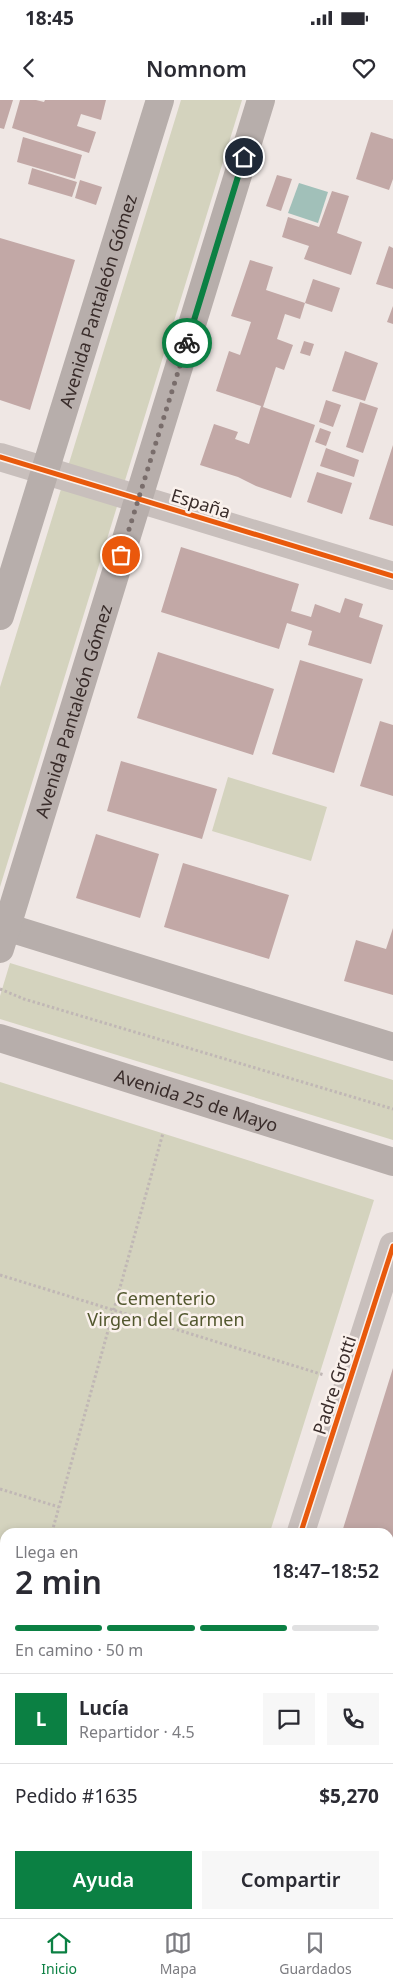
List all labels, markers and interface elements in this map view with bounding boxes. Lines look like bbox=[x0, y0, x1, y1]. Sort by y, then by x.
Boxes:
text: 18:45 bbox=[25, 5, 74, 31]
text: Nomnom bbox=[146, 53, 247, 83]
icon: back bbox=[15, 54, 43, 82]
icon: heart bbox=[350, 54, 378, 82]
pin bbox=[223, 136, 265, 178]
icon: home bbox=[230, 143, 258, 171]
street label: Avenida Pantaleón Gómez bbox=[53, 191, 142, 410]
courier bbox=[162, 318, 212, 368]
icon: bike bbox=[173, 329, 201, 357]
street label: España bbox=[168, 483, 234, 523]
pin bbox=[100, 534, 142, 576]
icon: bag bbox=[107, 541, 135, 569]
street label: Avenida Pantaleón Gómez bbox=[29, 601, 117, 821]
street label: Avenida 25 de Mayo bbox=[112, 1063, 281, 1137]
park label: Cementerio Virgen del Carmen bbox=[87, 1286, 245, 1331]
street label: Padre Grotti bbox=[307, 1332, 361, 1438]
text: Llega en bbox=[15, 1541, 78, 1563]
text: 18:47–18:52 bbox=[272, 1558, 379, 1584]
text: 2 min bbox=[15, 1560, 102, 1603]
text: En camino · 50 m bbox=[15, 1639, 143, 1661]
button: chat bbox=[263, 1693, 315, 1745]
button: phone bbox=[327, 1693, 379, 1745]
text: Lucía bbox=[79, 1695, 129, 1721]
text: L bbox=[36, 1706, 46, 1732]
text: Repartidor · 4.5 bbox=[79, 1721, 195, 1743]
text: Pedido #1635 bbox=[15, 1783, 138, 1809]
text: $5,270 bbox=[319, 1783, 379, 1809]
button: Ayuda bbox=[15, 1851, 192, 1909]
button: Compartir bbox=[202, 1851, 379, 1909]
tab: Inicio bbox=[41, 1929, 77, 1978]
tab: Mapa bbox=[160, 1929, 197, 1978]
tab: Guardados bbox=[279, 1929, 352, 1978]

